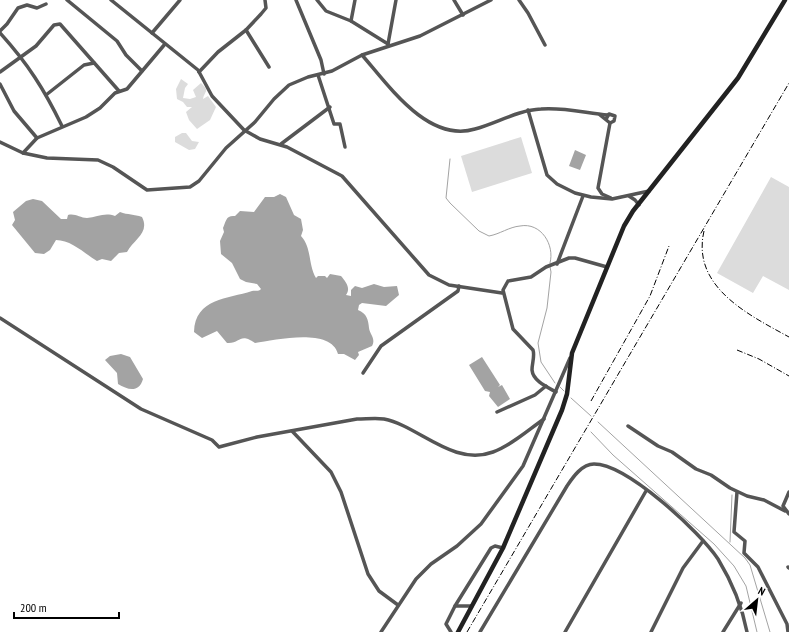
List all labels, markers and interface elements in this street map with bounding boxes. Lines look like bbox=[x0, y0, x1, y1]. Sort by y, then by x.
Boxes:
north arrow bbox=[737, 580, 777, 620]
text: N bbox=[756, 584, 768, 599]
scale bar bbox=[14, 594, 119, 620]
text: 200 m bbox=[20, 600, 47, 615]

